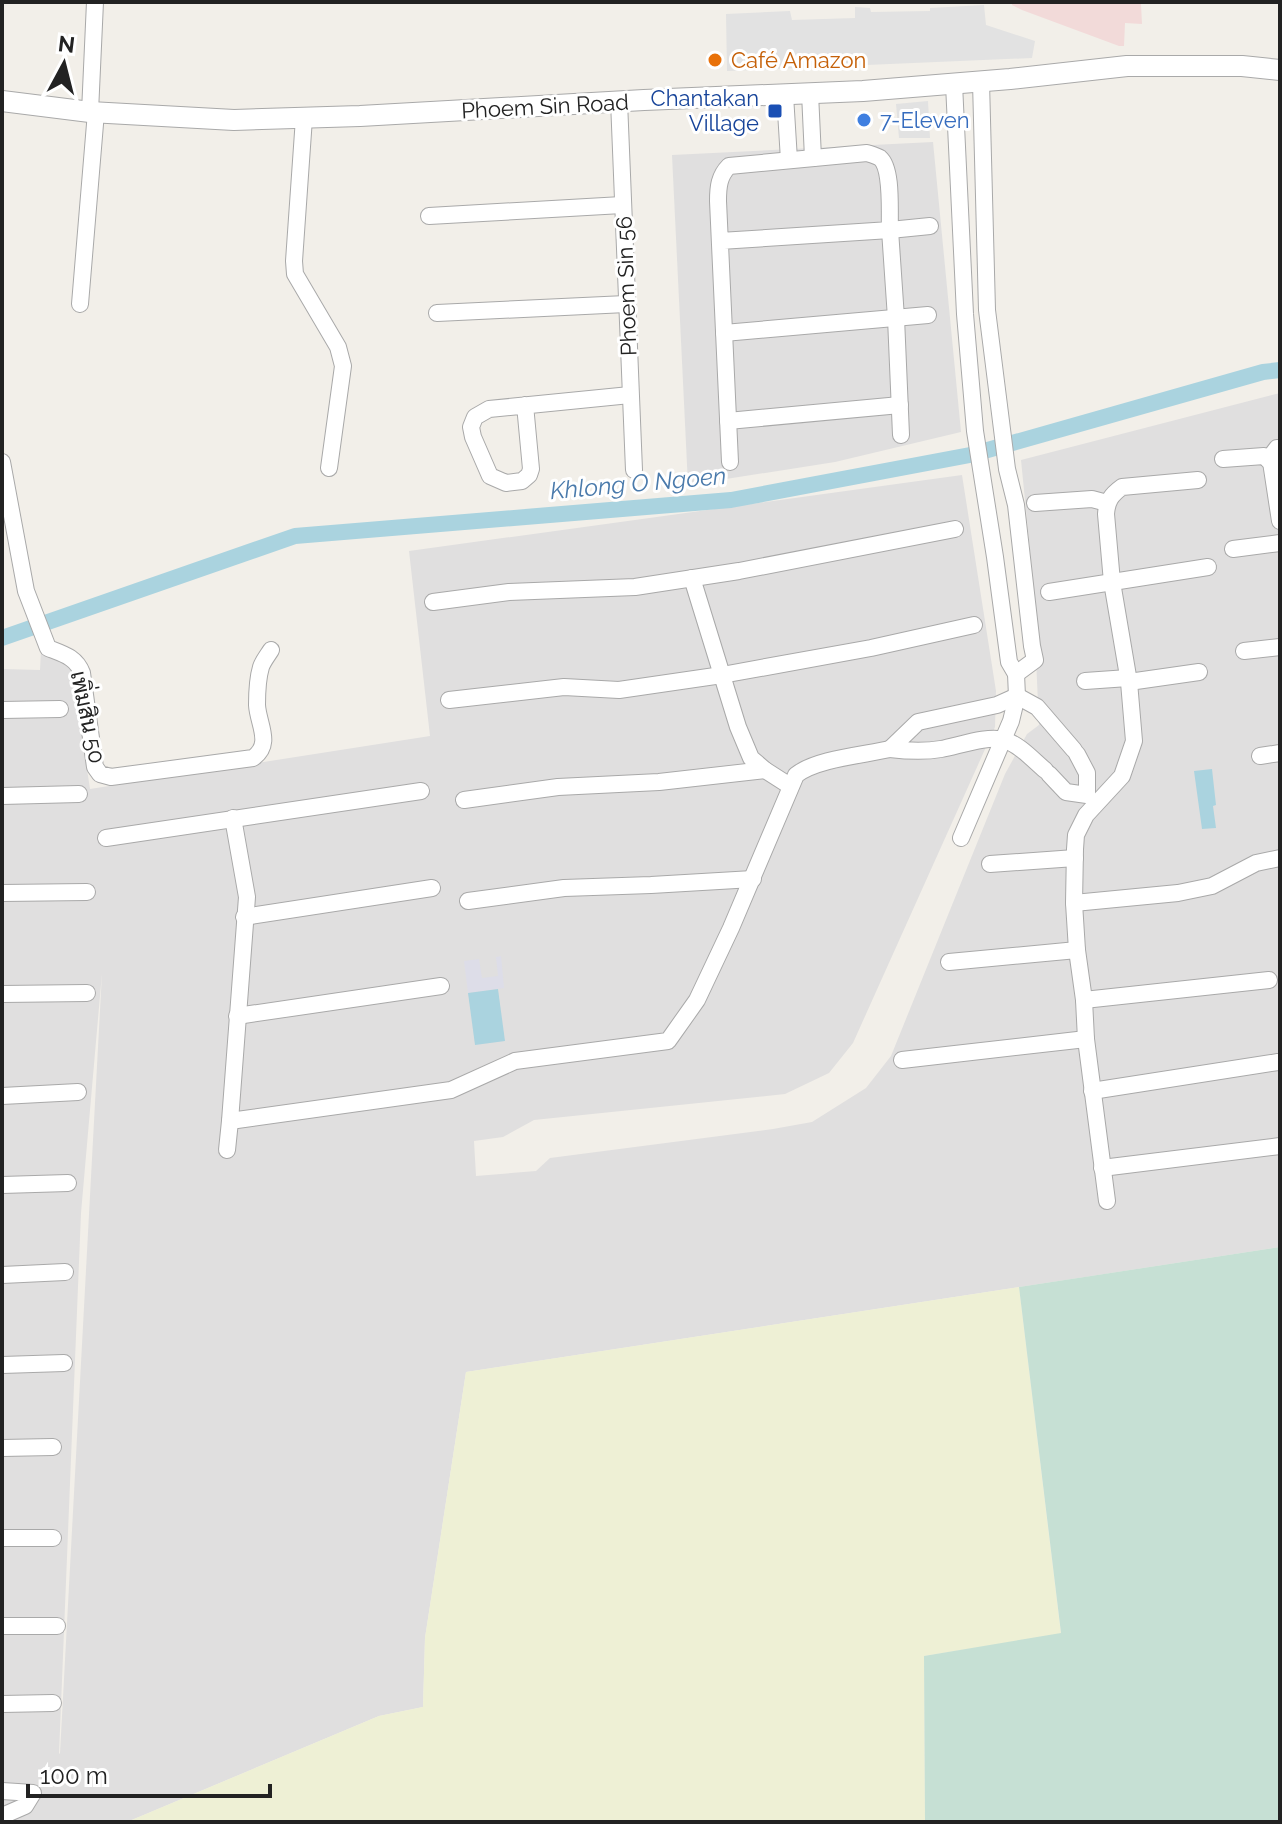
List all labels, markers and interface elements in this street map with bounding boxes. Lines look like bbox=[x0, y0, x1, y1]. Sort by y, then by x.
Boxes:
north arrow bbox=[24, 24, 104, 104]
text: N bbox=[57, 30, 76, 58]
place label: Café Amazon bbox=[731, 47, 866, 73]
marker: Café Amazon bbox=[706, 51, 724, 69]
place label: Chantakan Village bbox=[651, 85, 759, 136]
street label: Phoem Sin Road bbox=[461, 89, 629, 123]
marker: Chantakan Village bbox=[766, 102, 784, 120]
place label: 7-Eleven bbox=[880, 107, 969, 133]
marker: 7-Eleven bbox=[855, 111, 873, 129]
street label: Phoem Sin 56 bbox=[611, 215, 641, 357]
water label: Khlong O Ngoen bbox=[549, 461, 727, 505]
street label: เพิ่มสิน 50 bbox=[66, 667, 115, 766]
scale bar bbox=[28, 1748, 270, 1798]
text: 100 m bbox=[40, 1761, 108, 1790]

